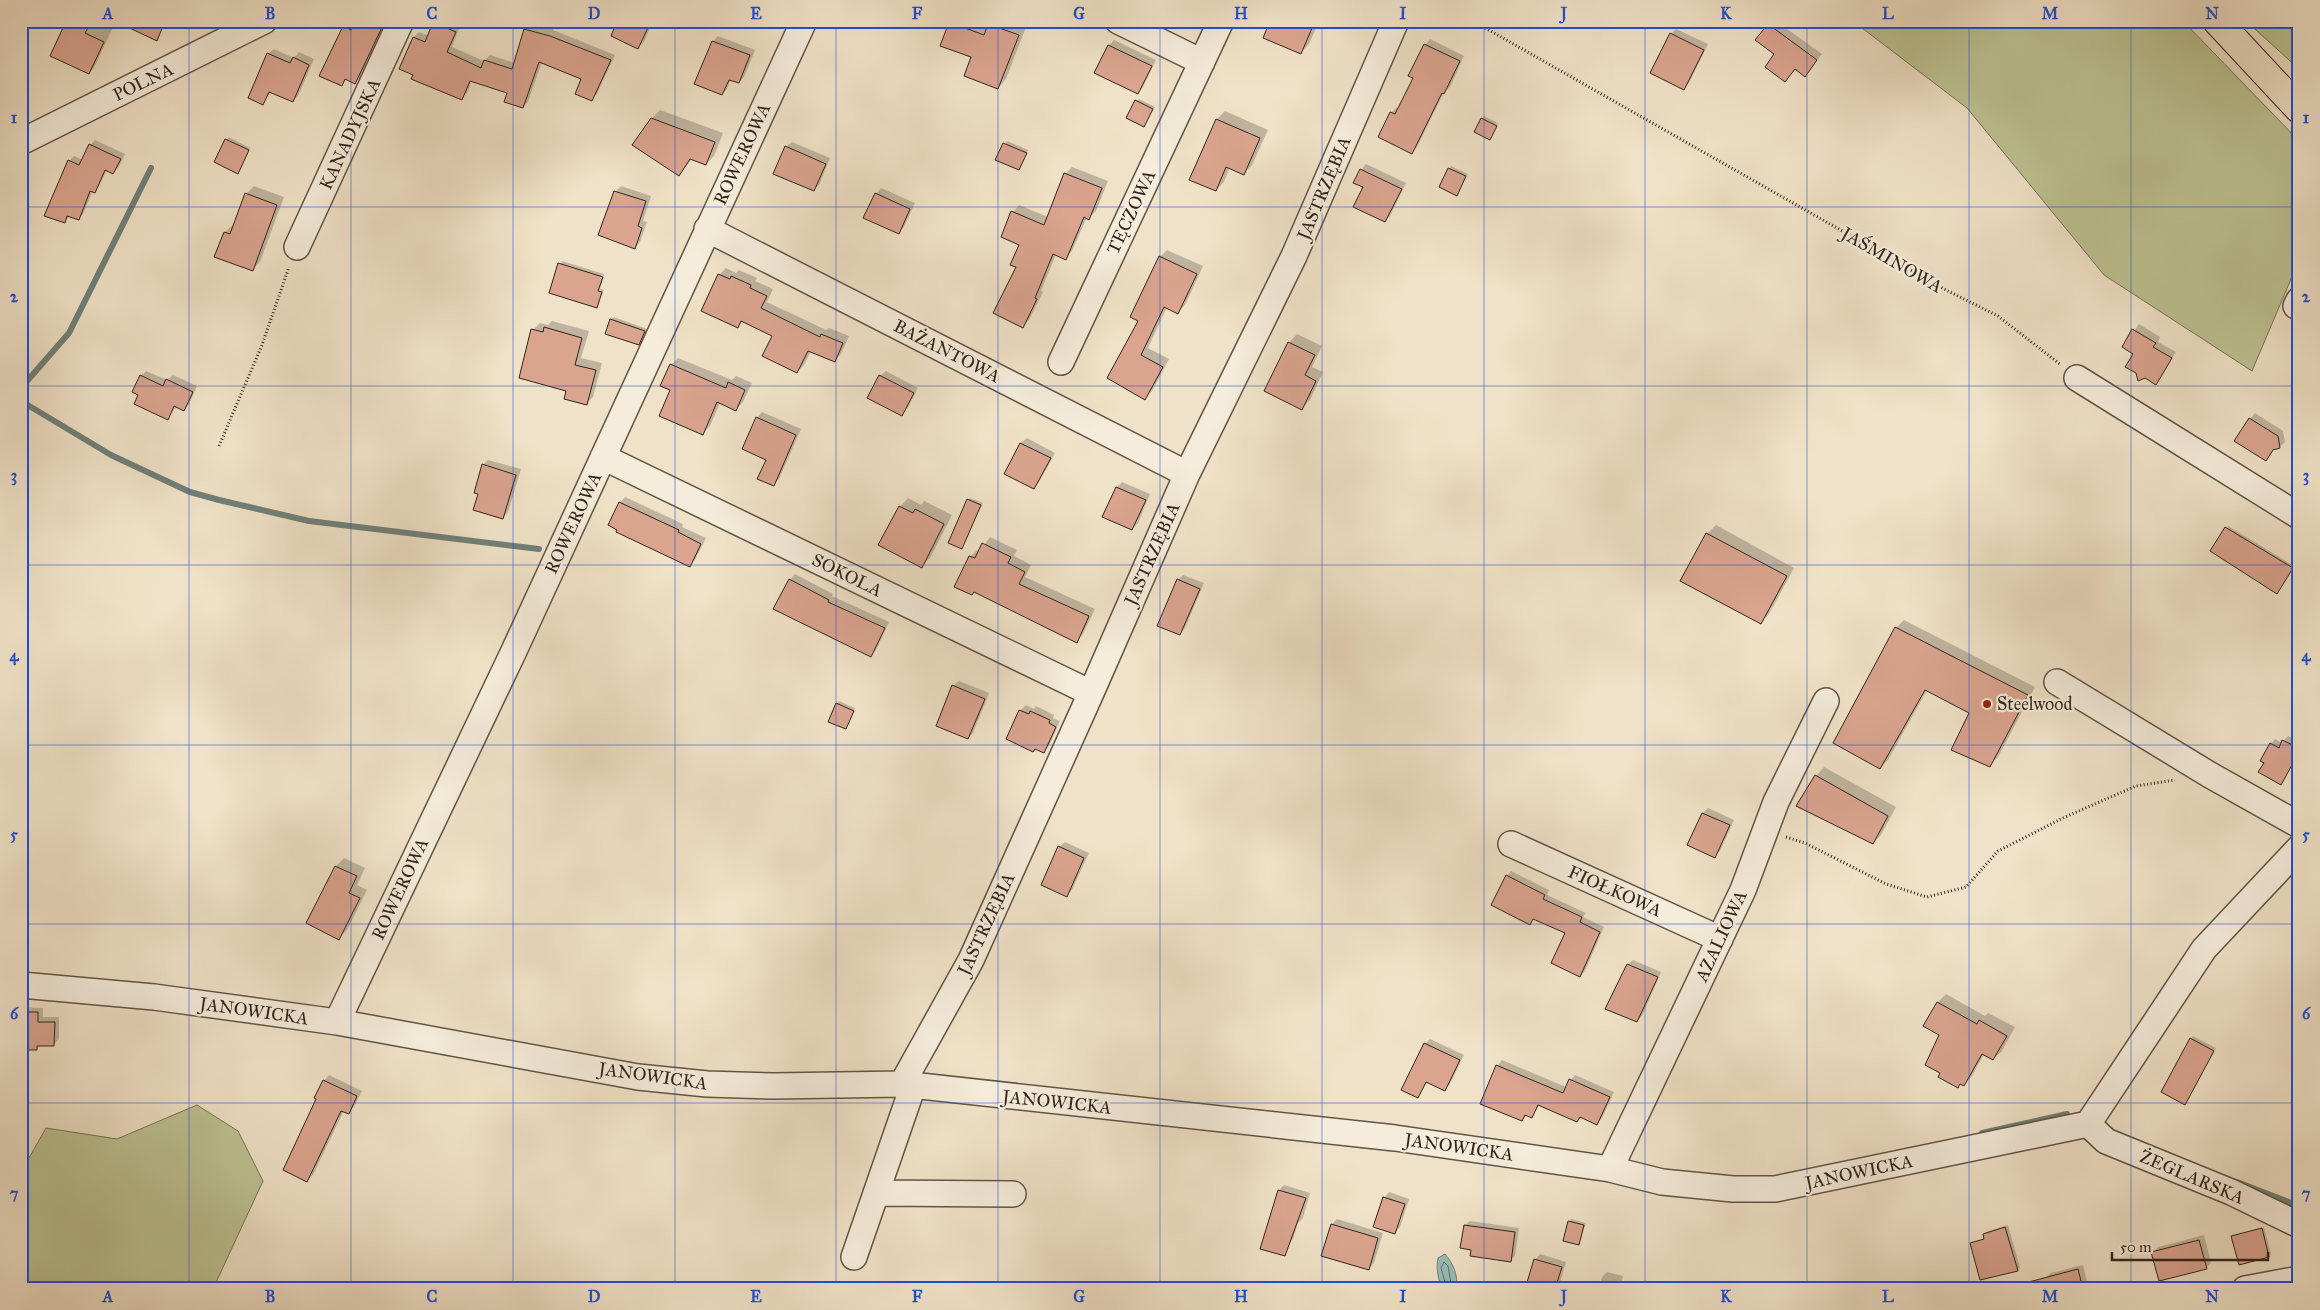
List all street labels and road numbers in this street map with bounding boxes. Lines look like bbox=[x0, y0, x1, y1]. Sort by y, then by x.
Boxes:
street label: POLNA bbox=[109, 58, 177, 106]
street label: KANADYJSKA bbox=[315, 75, 386, 194]
street label: ROWEROWA bbox=[709, 100, 775, 208]
street label: JASTRZĘBIA bbox=[1292, 133, 1357, 245]
street label: TĘCZOWA bbox=[1102, 166, 1160, 258]
street label: JAŚMINOWA bbox=[1835, 220, 1947, 299]
street label: BAŻANTOWA bbox=[890, 314, 1005, 387]
street label: ROWEROWA bbox=[540, 469, 606, 577]
street label: JASTRZĘBIA bbox=[1119, 499, 1185, 611]
street label: SOKOLA bbox=[808, 549, 886, 601]
street label: ROWEROWA bbox=[367, 835, 433, 943]
street label: FIOŁKOWA bbox=[1565, 861, 1665, 921]
street label: JASTRZĘBIA bbox=[952, 869, 1020, 981]
street label: AZALIOWA bbox=[1690, 887, 1752, 986]
street label: JANOWICKA bbox=[196, 992, 310, 1031]
street label: JANOWICKA bbox=[595, 1057, 709, 1096]
street label: JANOWICKA bbox=[999, 1085, 1113, 1120]
street label: JANOWICKA bbox=[1401, 1128, 1515, 1167]
street label: ŻEGLARSKA bbox=[2137, 1144, 2248, 1209]
street label: JANOWICKA bbox=[1801, 1150, 1915, 1196]

